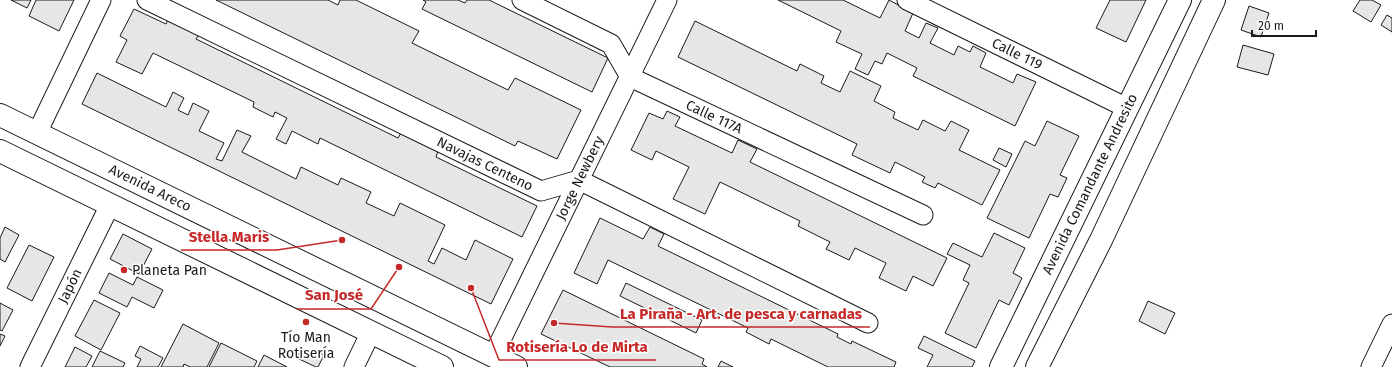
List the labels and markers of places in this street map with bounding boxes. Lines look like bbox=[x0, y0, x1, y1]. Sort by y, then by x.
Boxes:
callout: Stella Maris bbox=[181, 223, 277, 250]
place label: Planeta Pan bbox=[132, 262, 207, 279]
marker: Planeta Pan bbox=[119, 265, 129, 275]
callout: San José bbox=[297, 282, 371, 309]
callout: La Piraña - Art. de pesca y carnadas bbox=[612, 300, 870, 327]
marker: Tío Man Rotisería bbox=[301, 317, 311, 327]
place label: Tío Man Rotisería bbox=[278, 329, 334, 362]
callout: Rotisería Lo de Mirta bbox=[499, 333, 656, 360]

